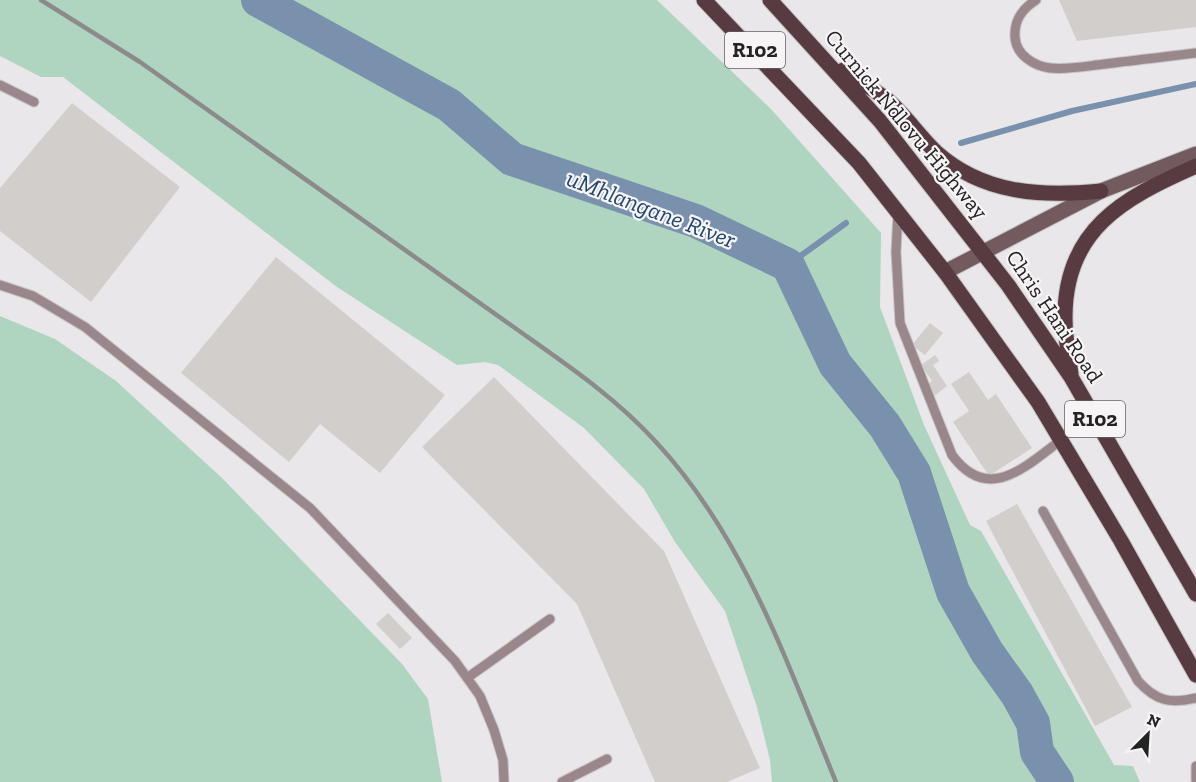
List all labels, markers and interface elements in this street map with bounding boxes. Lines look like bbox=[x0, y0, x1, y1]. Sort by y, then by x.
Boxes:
street label: Curnick Ndlovu Highway bbox=[819, 24, 994, 225]
road number: R102 bbox=[725, 32, 785, 68]
water label: uMhlangane River bbox=[563, 163, 740, 254]
street label: Chris Hani Road bbox=[1000, 245, 1109, 388]
road number: R102 bbox=[1065, 401, 1125, 437]
north arrow bbox=[1118, 704, 1178, 764]
text: N bbox=[1144, 710, 1163, 732]

